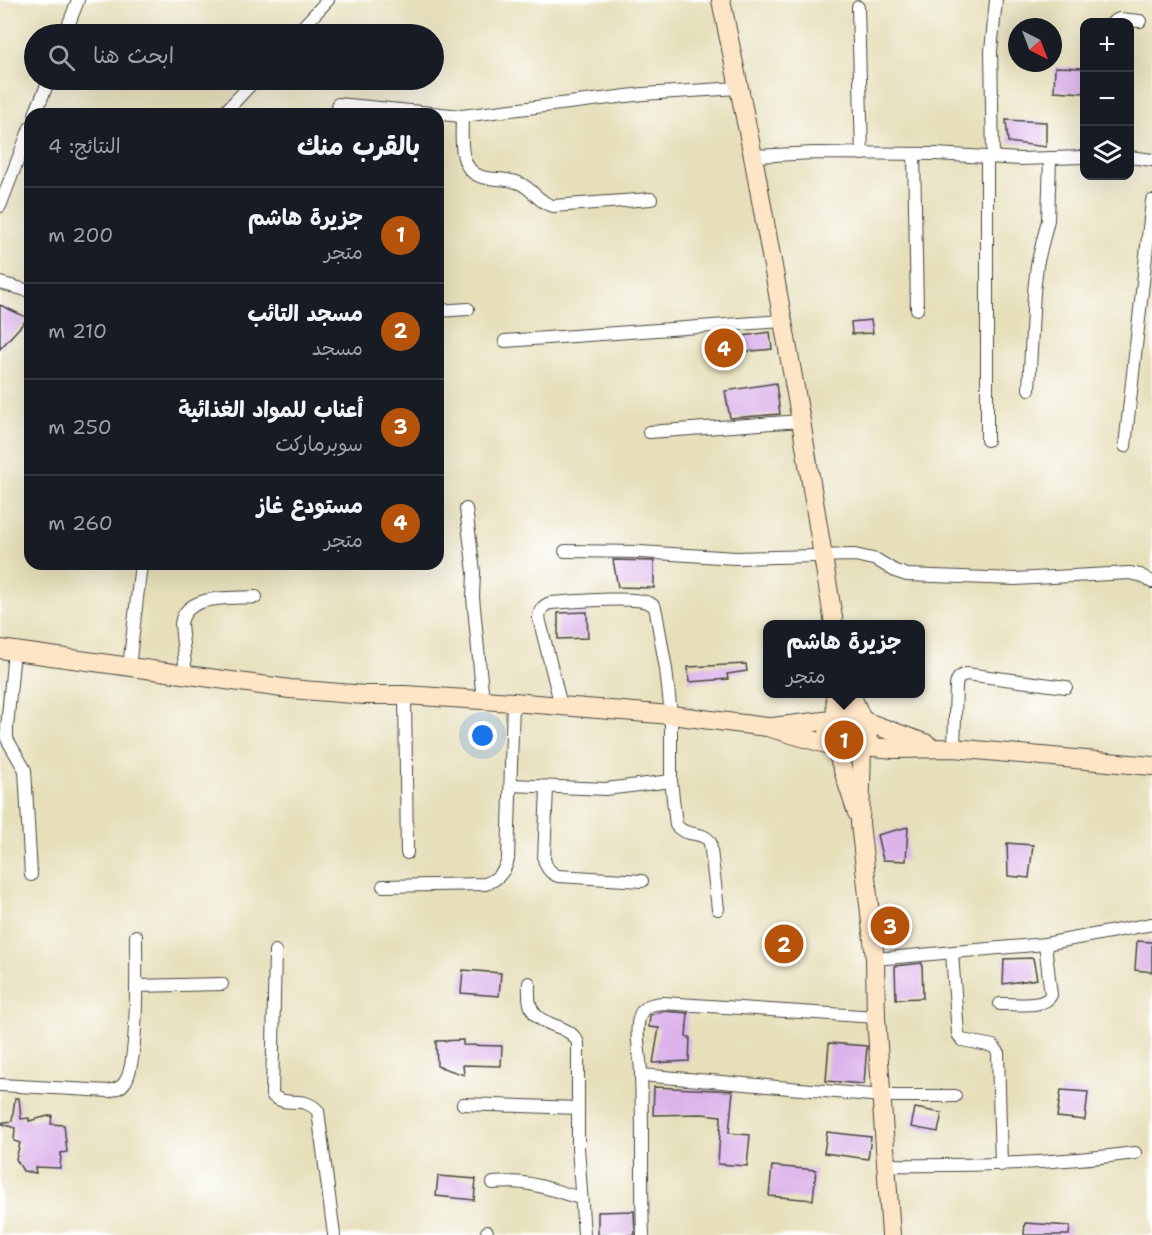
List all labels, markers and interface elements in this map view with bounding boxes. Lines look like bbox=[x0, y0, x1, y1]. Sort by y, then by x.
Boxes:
north arrow bbox=[1008, 18, 1062, 72]
map controls bbox=[1080, 18, 1134, 180]
button: + bbox=[1080, 18, 1134, 72]
search box bbox=[24, 24, 444, 90]
icon: search bbox=[45, 41, 78, 74]
text: ابحث هنا bbox=[93, 41, 174, 70]
button: − bbox=[1080, 72, 1134, 126]
button: layers bbox=[1080, 126, 1134, 180]
text: بالقرب منك bbox=[297, 128, 420, 163]
text: النتائج: 4 bbox=[48, 133, 121, 159]
text: جزيرة هاشم bbox=[248, 203, 363, 232]
text: 200 m bbox=[48, 222, 113, 248]
text: 1 bbox=[396, 222, 405, 248]
text: متجر bbox=[324, 239, 363, 265]
text: مسجد التائب bbox=[247, 299, 363, 328]
text: 210 m bbox=[48, 318, 107, 344]
text: 2 bbox=[394, 318, 408, 344]
pin: 4 bbox=[704, 326, 744, 370]
text: مسجد bbox=[312, 335, 363, 361]
text: أعناب للمواد الغذائية bbox=[178, 395, 363, 424]
text: 250 m bbox=[48, 414, 112, 440]
text: 3 bbox=[394, 414, 408, 440]
text: سوبرماركت bbox=[275, 431, 363, 457]
text: مستودع غاز bbox=[257, 491, 363, 520]
text: 260 m bbox=[48, 510, 113, 536]
text: 4 bbox=[394, 510, 408, 536]
text: متجر bbox=[324, 527, 363, 553]
popup bbox=[763, 620, 925, 698]
text: جزيرة هاشم bbox=[786, 627, 902, 656]
text: متجر bbox=[786, 663, 826, 689]
pin: 1 bbox=[824, 718, 864, 762]
your location bbox=[468, 721, 497, 750]
pin: 3 bbox=[870, 904, 910, 948]
pin: 2 bbox=[764, 922, 804, 966]

